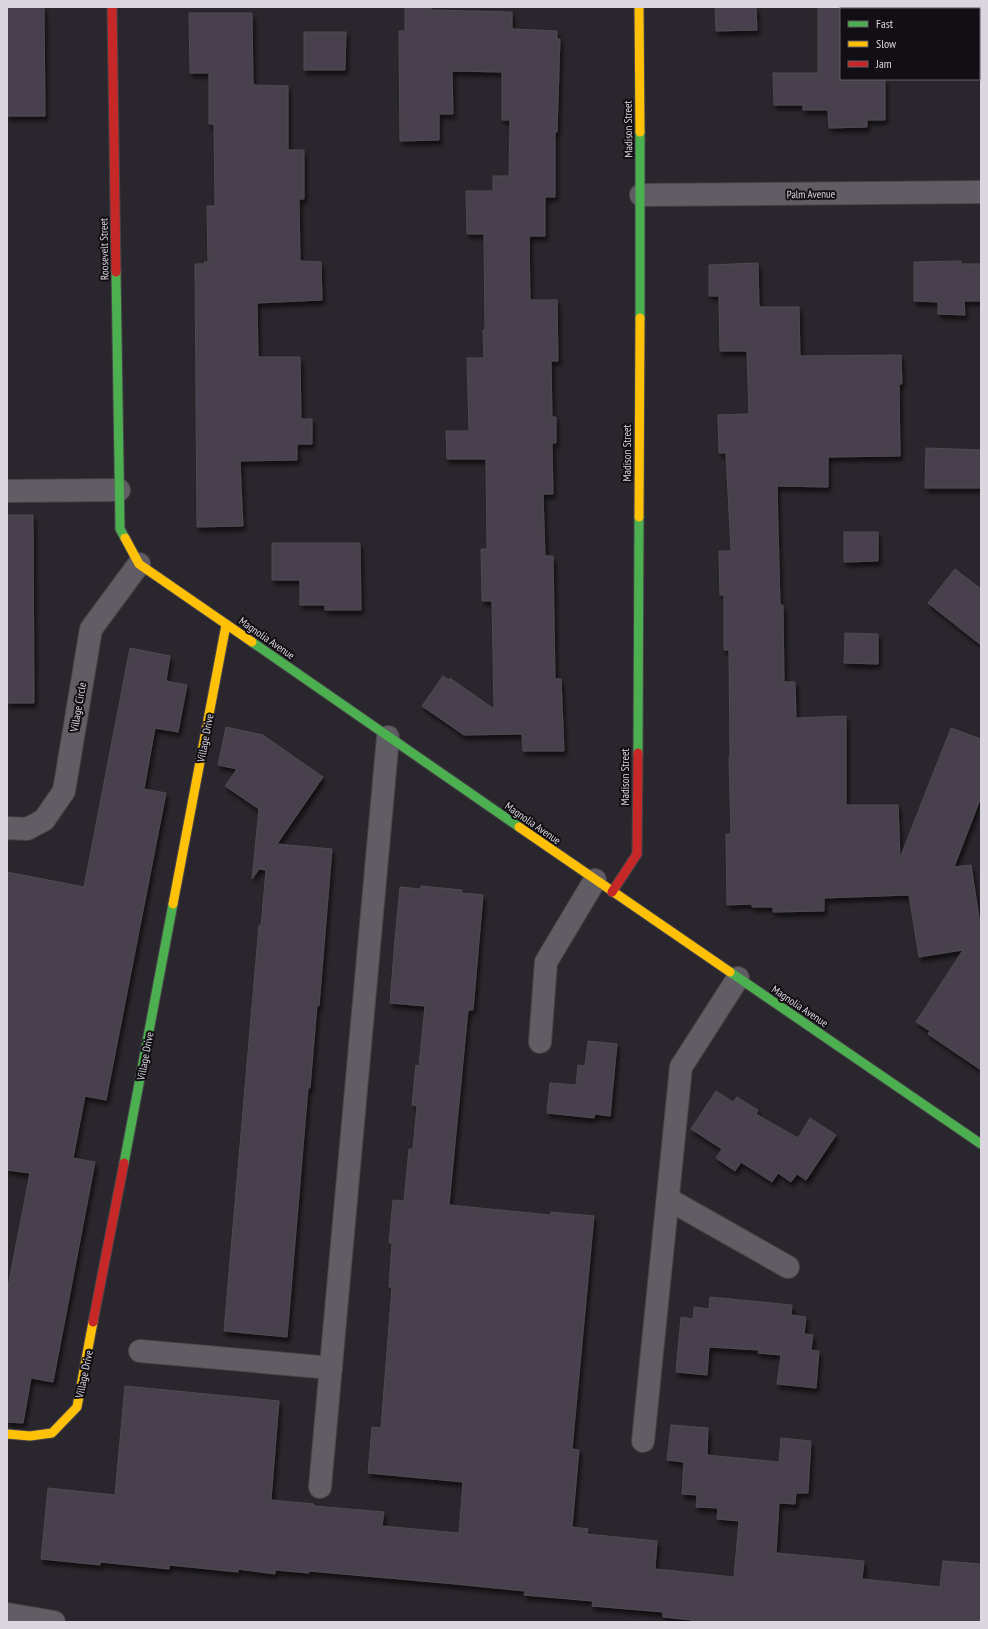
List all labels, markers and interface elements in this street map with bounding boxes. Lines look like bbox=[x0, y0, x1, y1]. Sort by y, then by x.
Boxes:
legend bbox=[840, 8, 980, 80]
text: Fast bbox=[876, 16, 894, 31]
text: Slow bbox=[876, 36, 897, 51]
text: Jam bbox=[875, 56, 892, 71]
street label: Madison Street bbox=[621, 100, 635, 158]
street label: Palm Avenue bbox=[787, 187, 836, 201]
street label: Roosevelt Street bbox=[96, 218, 112, 280]
street label: Madison Street bbox=[620, 425, 634, 481]
street label: Magnolia Avenue bbox=[236, 614, 298, 663]
street label: Village Circle bbox=[67, 681, 89, 734]
street label: Village Drive bbox=[193, 712, 217, 764]
street label: Madison Street bbox=[618, 749, 632, 805]
street label: Magnolia Avenue bbox=[502, 799, 564, 848]
street label: Magnolia Avenue bbox=[769, 982, 831, 1030]
street label: Village Drive bbox=[133, 1030, 157, 1082]
street label: Village Drive bbox=[72, 1348, 96, 1400]

